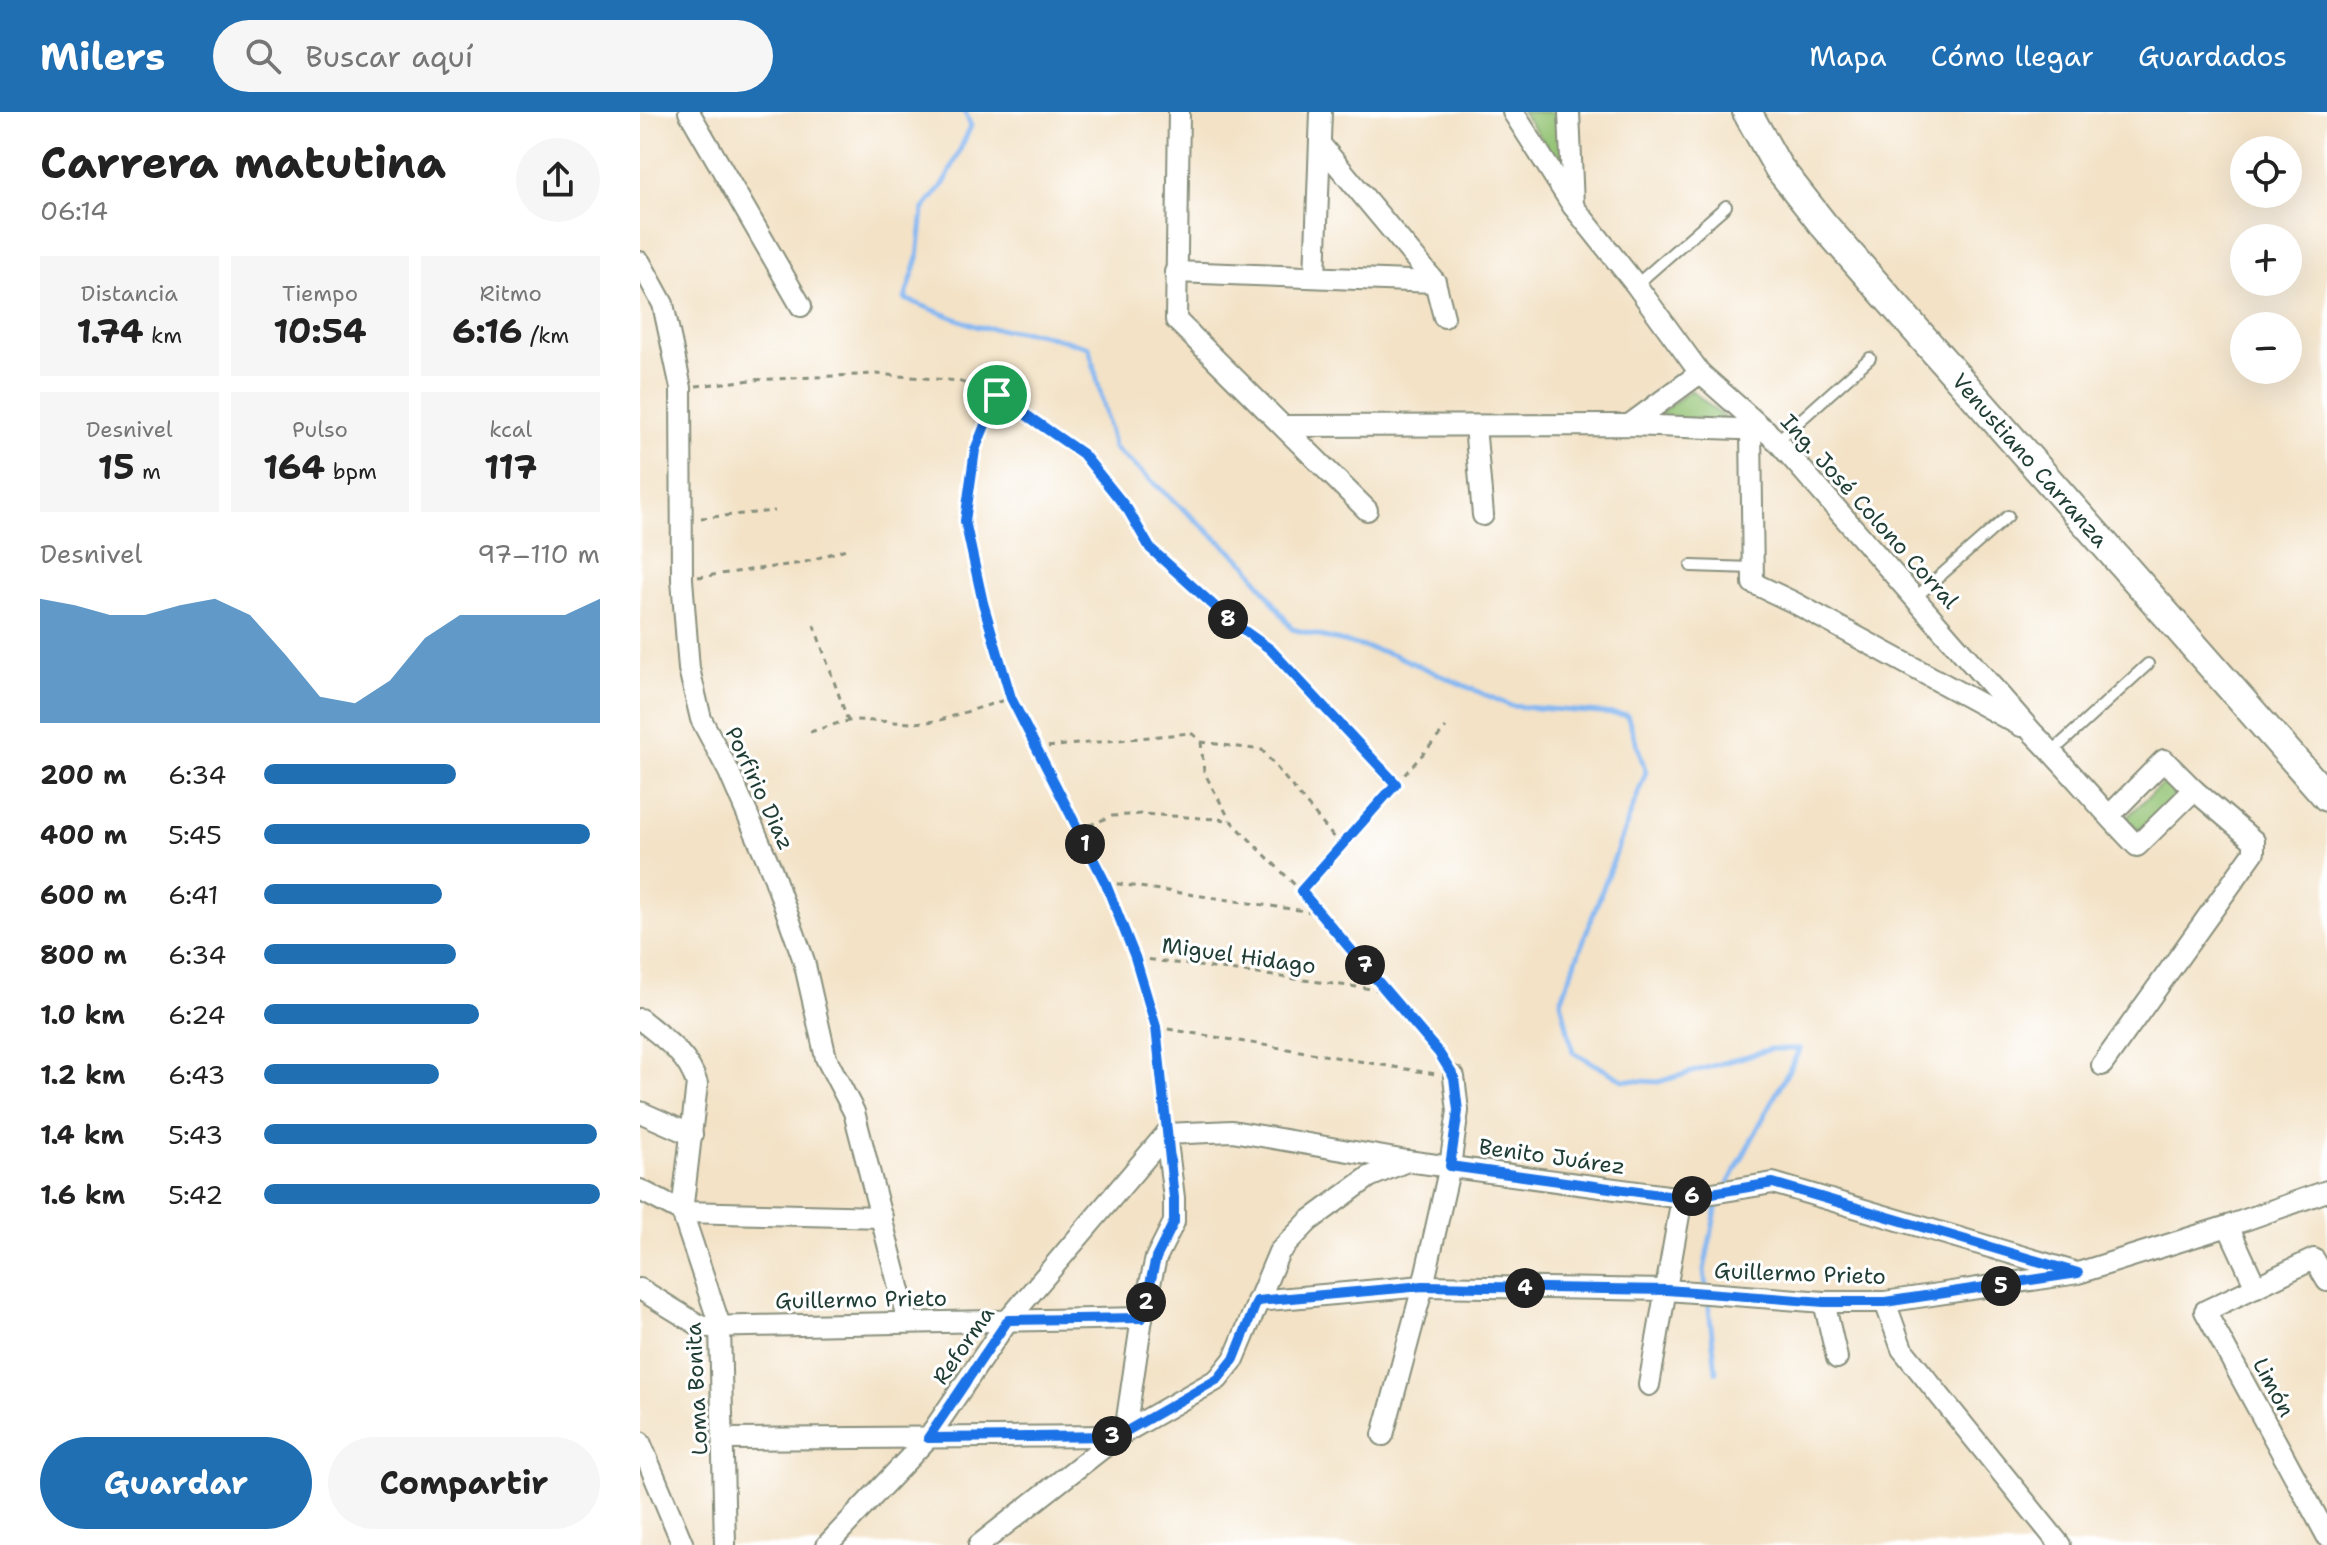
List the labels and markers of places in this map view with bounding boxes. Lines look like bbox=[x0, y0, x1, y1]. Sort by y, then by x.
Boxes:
pin bbox=[963, 361, 1031, 429]
pin: 8 bbox=[1208, 599, 1248, 639]
pin: 1 bbox=[1065, 824, 1105, 864]
pin: 7 bbox=[1345, 945, 1385, 985]
pin: 6 bbox=[1672, 1176, 1712, 1216]
pin: 5 bbox=[1981, 1266, 2021, 1306]
pin: 4 bbox=[1505, 1268, 1545, 1308]
pin: 2 bbox=[1126, 1282, 1166, 1322]
pin: 3 bbox=[1092, 1416, 1132, 1456]

